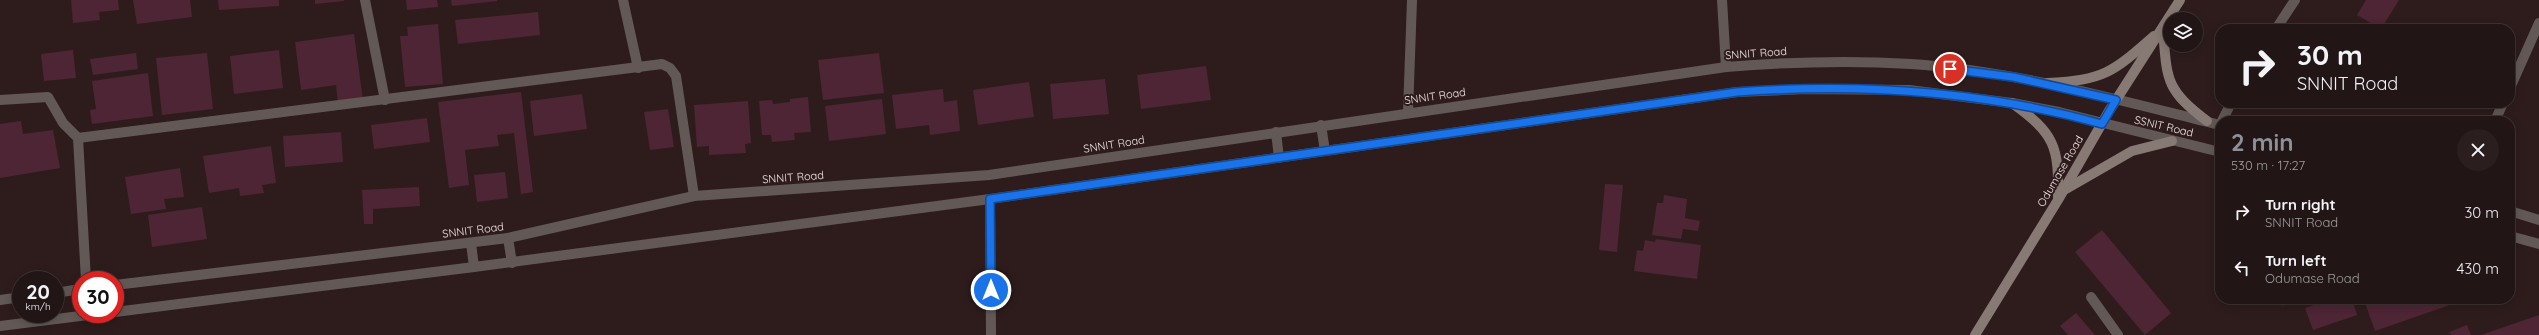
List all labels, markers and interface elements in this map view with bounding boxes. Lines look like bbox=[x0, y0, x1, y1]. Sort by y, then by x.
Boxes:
map controls bbox=[2163, 12, 2203, 52]
button: layers bbox=[2163, 12, 2203, 52]
text: 30 m bbox=[2297, 37, 2363, 72]
icon: right bbox=[2231, 40, 2283, 92]
street label: SNNIT Road bbox=[1725, 44, 1787, 62]
pin bbox=[1933, 52, 1967, 86]
icon: arrive bbox=[1939, 58, 1961, 80]
text: SNNIT Road bbox=[2297, 72, 2398, 95]
street label: SNNIT Road bbox=[1403, 85, 1467, 107]
street label: SSNIT Road bbox=[2133, 112, 2195, 140]
text: 2 min bbox=[2231, 127, 2293, 157]
button: close bbox=[2457, 129, 2499, 171]
street label: SNNIT Road bbox=[1082, 132, 1146, 156]
street label: Odumase Road bbox=[2034, 133, 2086, 209]
text: 530 m · 17:27 bbox=[2231, 157, 2305, 173]
street label: SNNIT Road bbox=[762, 168, 824, 186]
text: Turn right bbox=[2265, 195, 2336, 214]
icon: right bbox=[2231, 201, 2253, 223]
text: 30 m bbox=[2464, 203, 2499, 222]
text: SNNIT Road bbox=[2265, 214, 2338, 230]
street label: SNNIT Road bbox=[441, 219, 505, 241]
text: Turn left bbox=[2265, 251, 2327, 270]
icon: left bbox=[2231, 257, 2253, 279]
text: 430 m bbox=[2457, 259, 2499, 278]
position arrow bbox=[970, 269, 1012, 311]
text: Odumase Road bbox=[2265, 270, 2360, 286]
speed limit sign: 30 bbox=[72, 271, 124, 323]
text: 20 bbox=[26, 279, 50, 304]
text: km/h bbox=[25, 300, 51, 313]

